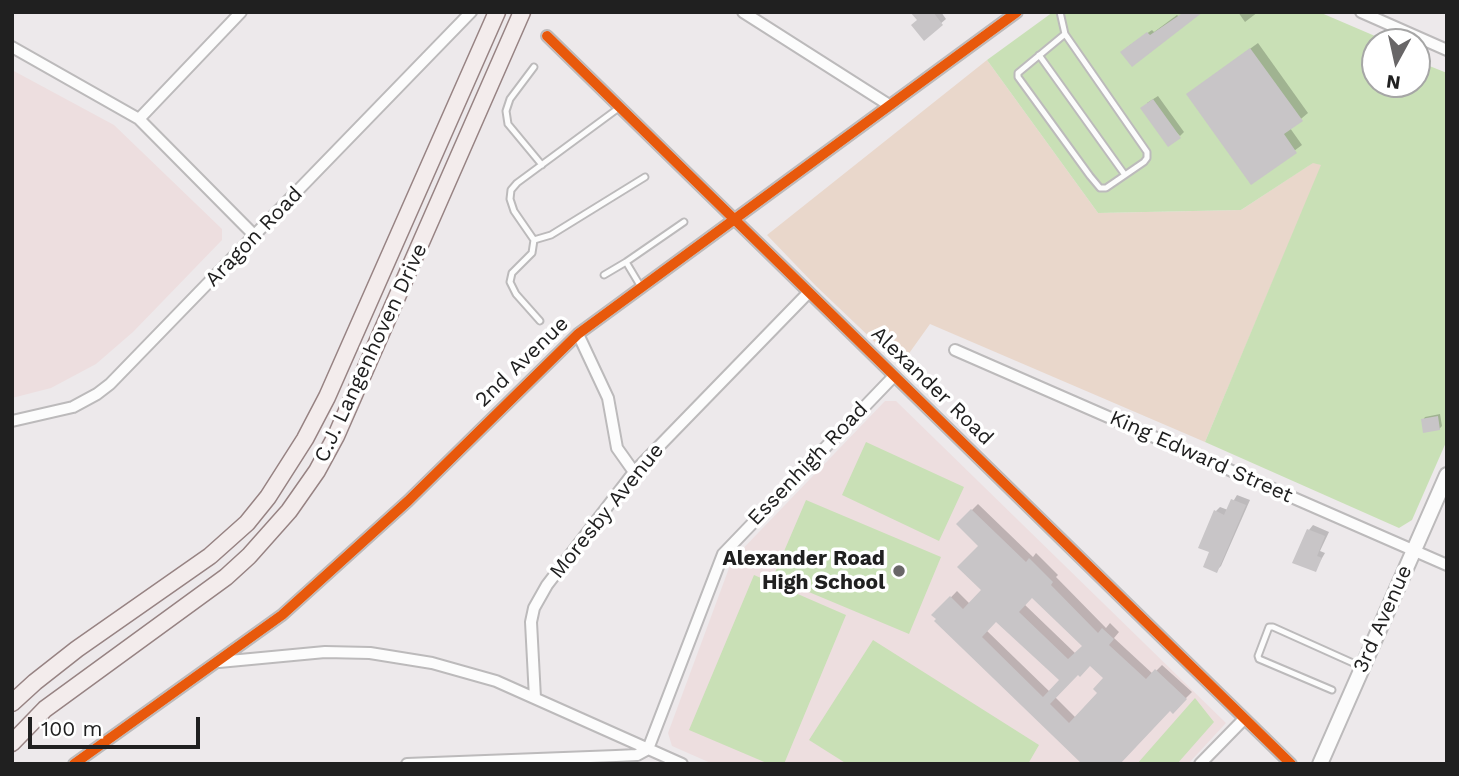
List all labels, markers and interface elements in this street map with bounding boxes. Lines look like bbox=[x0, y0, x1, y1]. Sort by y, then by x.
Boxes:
north arrow bbox=[1361, 28, 1431, 98]
text: N bbox=[1385, 70, 1402, 95]
street label: Aragon Road bbox=[200, 182, 308, 292]
street label: C.J. Langenhoven Drive bbox=[309, 240, 433, 466]
street label: 2nd Avenue bbox=[470, 311, 574, 413]
street label: Alexander Road bbox=[866, 321, 998, 451]
street label: Essenhigh Road bbox=[743, 397, 873, 531]
street label: King Edward Street bbox=[1106, 405, 1296, 509]
street label: Moresby Avenue bbox=[545, 438, 669, 584]
place label: Alexander Road High School bbox=[722, 546, 885, 596]
street label: 3rd Avenue bbox=[1348, 561, 1418, 677]
marker: Alexander Road High School bbox=[891, 563, 907, 579]
scale bar bbox=[32, 702, 203, 746]
text: 100 m bbox=[41, 716, 103, 741]

